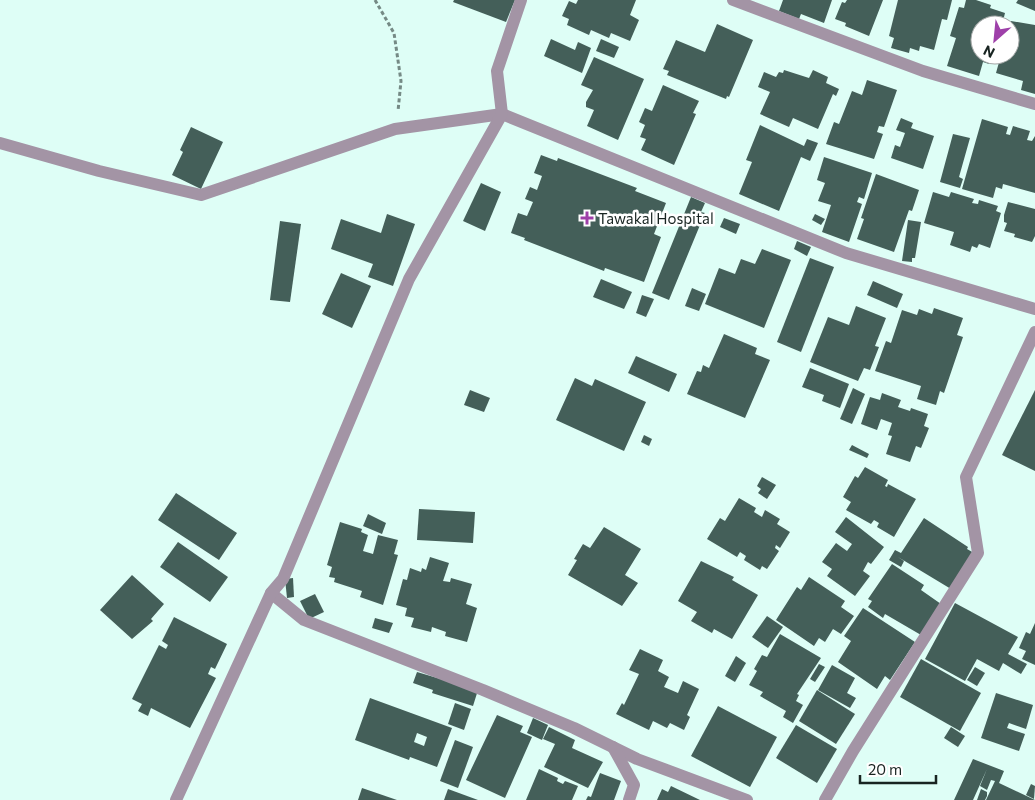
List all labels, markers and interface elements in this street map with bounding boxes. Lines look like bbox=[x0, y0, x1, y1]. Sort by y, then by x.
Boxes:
north arrow bbox=[970, 15, 1020, 65]
text: N bbox=[980, 42, 997, 62]
place label: Tawakal Hospital bbox=[598, 209, 714, 227]
marker: Tawakal Hospital bbox=[580, 211, 594, 225]
scale bar bbox=[860, 752, 936, 784]
text: 20 m bbox=[868, 760, 902, 778]

